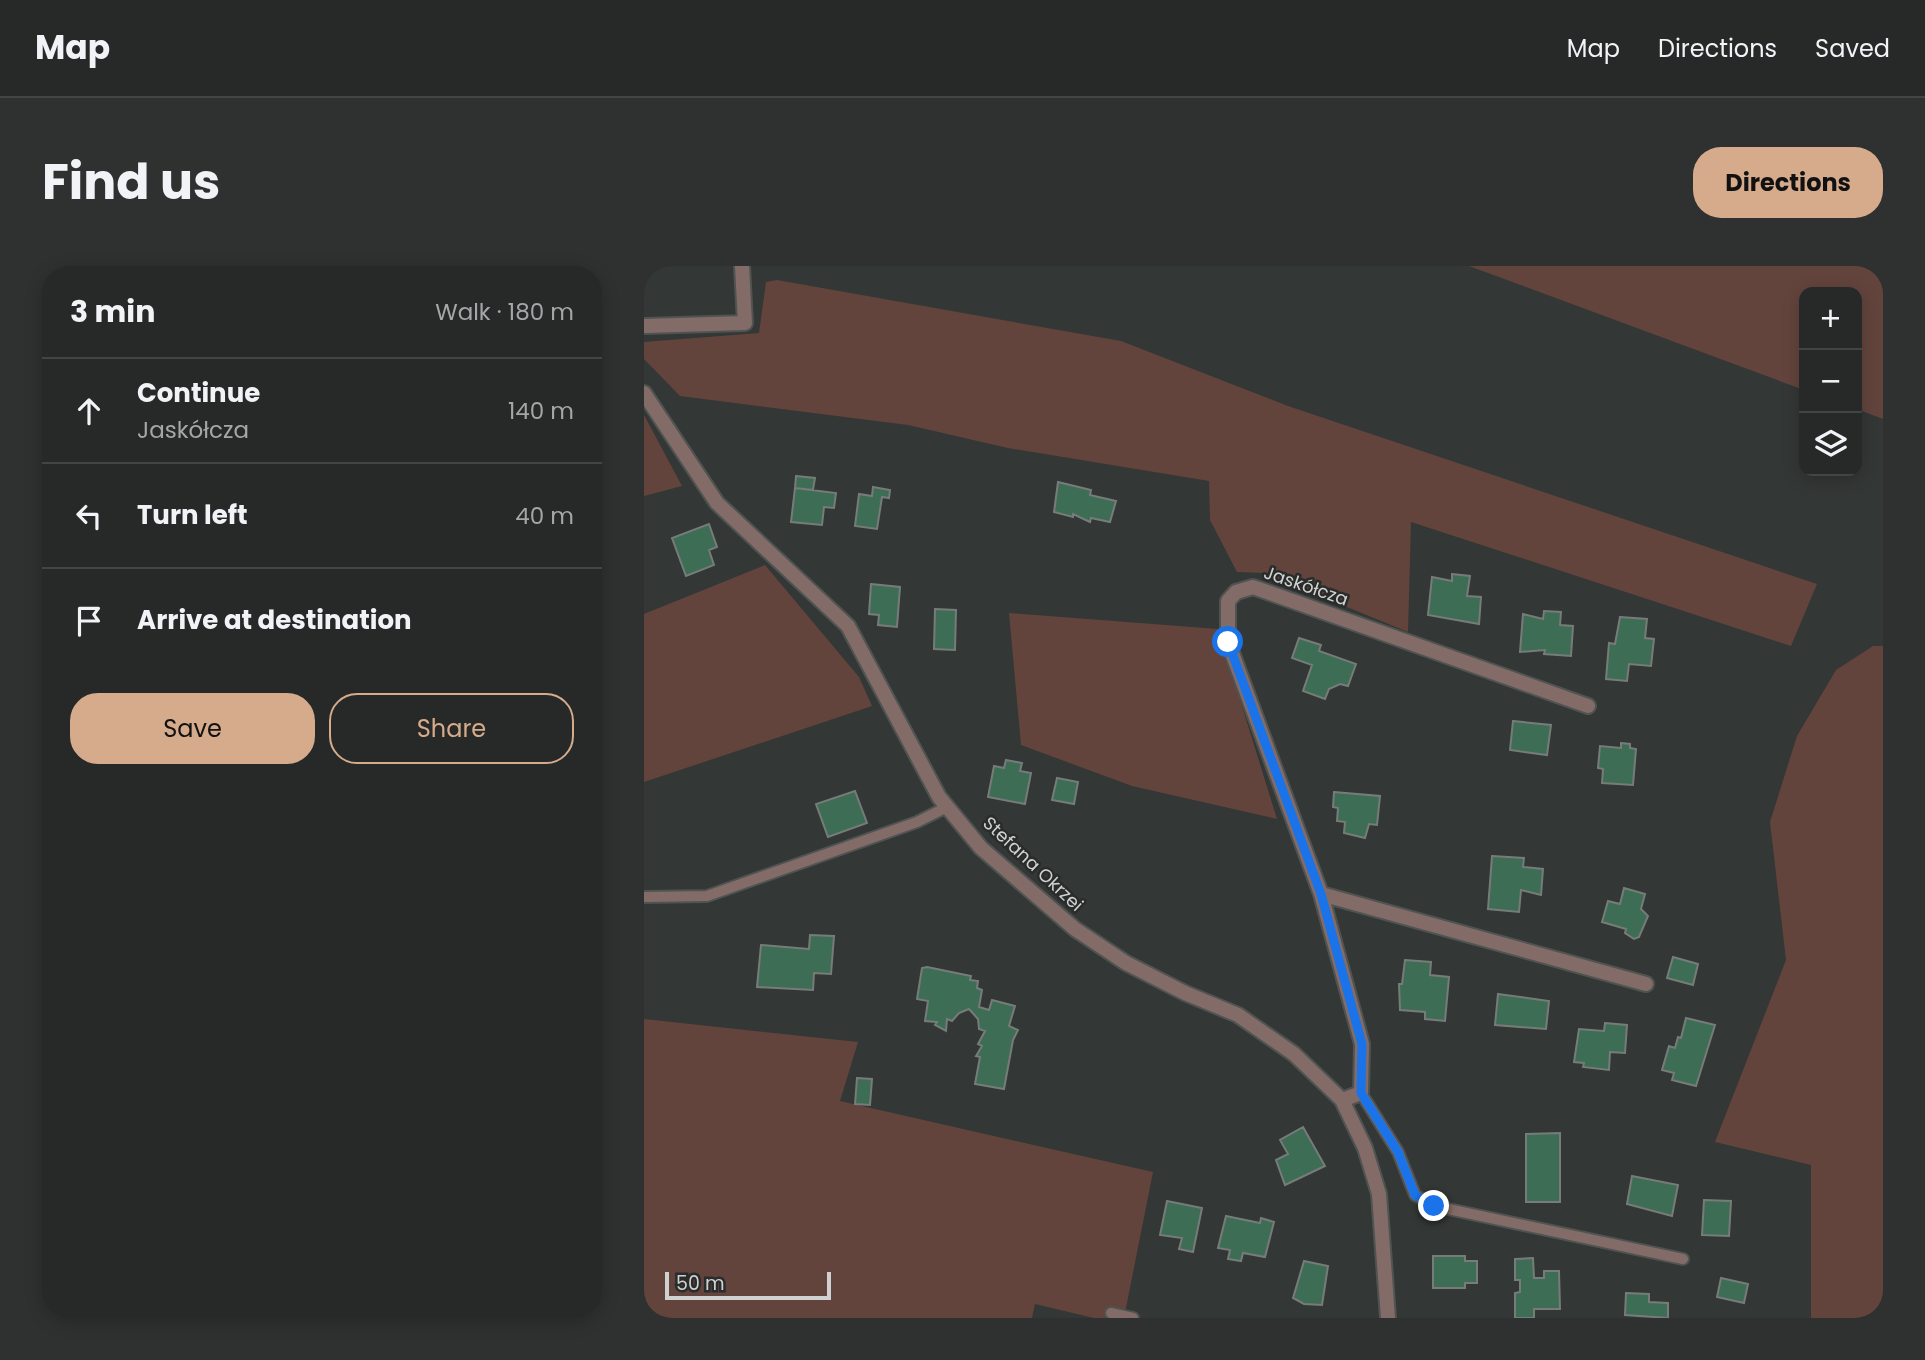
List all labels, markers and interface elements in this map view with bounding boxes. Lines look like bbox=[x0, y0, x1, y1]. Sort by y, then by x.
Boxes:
text: Map bbox=[35, 24, 110, 71]
text: Map bbox=[1567, 32, 1620, 65]
text: Directions bbox=[1658, 32, 1777, 65]
text: Saved bbox=[1815, 32, 1890, 65]
button: Directions bbox=[1693, 147, 1883, 218]
text: Find us bbox=[42, 148, 220, 216]
map controls bbox=[1799, 287, 1862, 476]
button: + bbox=[1799, 287, 1862, 350]
text: 3 min bbox=[70, 290, 155, 333]
text: Walk · 180 m bbox=[435, 296, 574, 328]
button: − bbox=[1799, 350, 1862, 413]
text: Continue bbox=[137, 375, 260, 411]
icon: ahead bbox=[70, 392, 108, 430]
text: 140 m bbox=[508, 395, 574, 427]
button: layers bbox=[1799, 413, 1862, 476]
text: Jaskółcza bbox=[137, 414, 249, 446]
icon: left bbox=[70, 497, 108, 535]
text: Turn left bbox=[137, 497, 248, 533]
text: 40 m bbox=[515, 500, 574, 532]
street label: Jaskółcza bbox=[1261, 559, 1352, 612]
icon: arrive bbox=[70, 602, 108, 640]
text: Arrive at destination bbox=[137, 602, 412, 638]
route start bbox=[1212, 626, 1243, 657]
button: Save bbox=[70, 693, 315, 764]
button: Share bbox=[329, 693, 574, 764]
street label: Stefana Okrzei bbox=[978, 811, 1089, 917]
route end bbox=[1418, 1190, 1449, 1221]
scale bar bbox=[665, 1269, 831, 1301]
text: 50 m bbox=[676, 1270, 725, 1297]

